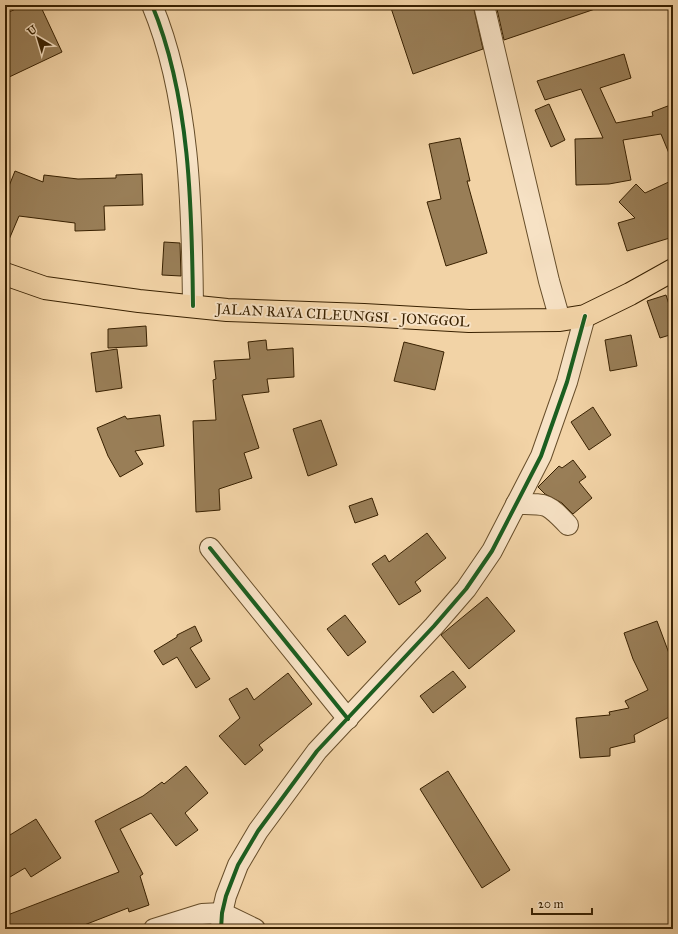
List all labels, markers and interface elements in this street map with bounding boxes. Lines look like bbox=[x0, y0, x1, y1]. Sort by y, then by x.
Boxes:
north arrow bbox=[18, 18, 58, 58]
text: U bbox=[25, 23, 40, 38]
street label: JALAN RAYA CILEUNGSI - JONGGOL bbox=[214, 300, 471, 332]
scale bar bbox=[532, 890, 592, 916]
text: 20 m bbox=[538, 897, 564, 911]

